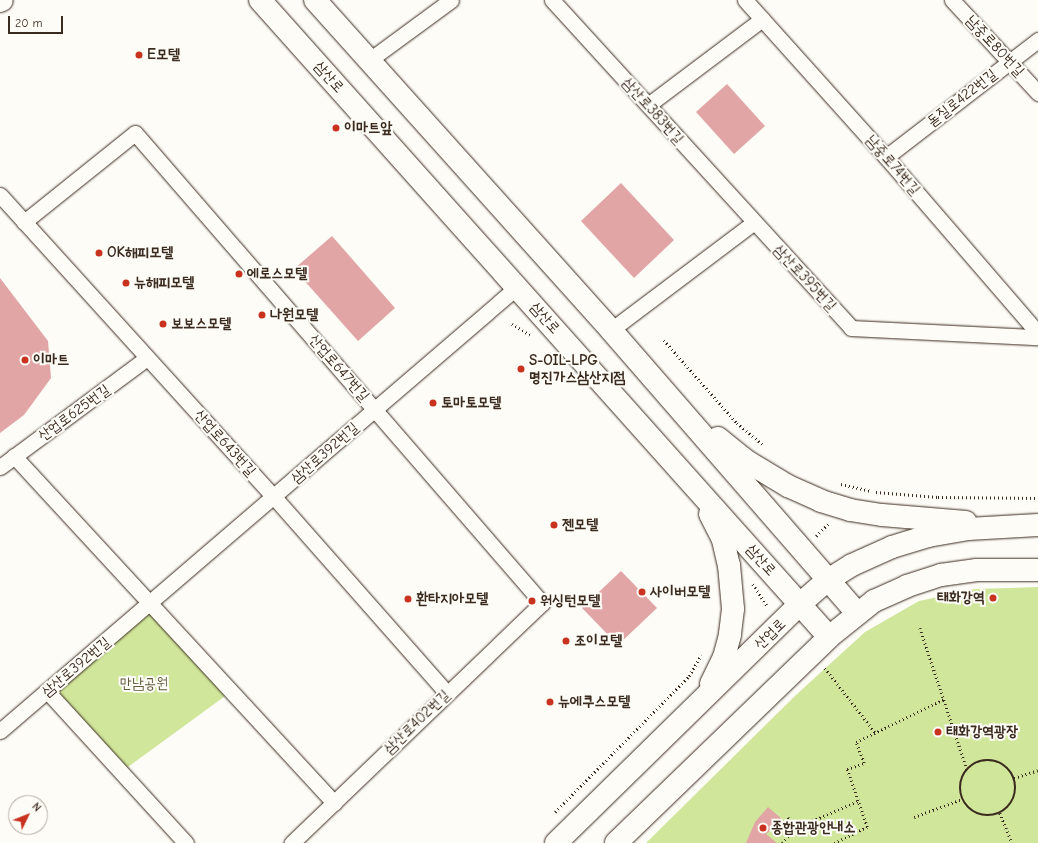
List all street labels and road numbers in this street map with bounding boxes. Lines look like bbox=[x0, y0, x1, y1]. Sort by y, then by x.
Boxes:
street label: 남중로80번길 bbox=[962, 12, 1028, 80]
street label: 삼산로 bbox=[310, 58, 348, 96]
street label: 돋질로422번길 bbox=[924, 65, 1000, 131]
street label: 삼산로383번길 bbox=[618, 74, 688, 148]
street label: 남중로74번길 bbox=[862, 131, 924, 199]
street label: 삼산로395번길 bbox=[770, 241, 840, 315]
street label: 삼산로 bbox=[526, 299, 564, 337]
street label: 산업로647번길 bbox=[305, 331, 373, 405]
street label: 산업로625번길 bbox=[35, 381, 113, 445]
street label: 산업로643번길 bbox=[190, 406, 260, 480]
street label: 삼산로392번길 bbox=[287, 419, 363, 487]
street label: 삼산로 bbox=[742, 541, 780, 579]
street label: 산업로 bbox=[751, 615, 789, 653]
street label: 삼산로392번길 bbox=[38, 633, 114, 701]
street label: 삼산로402번길 bbox=[380, 686, 454, 758]

